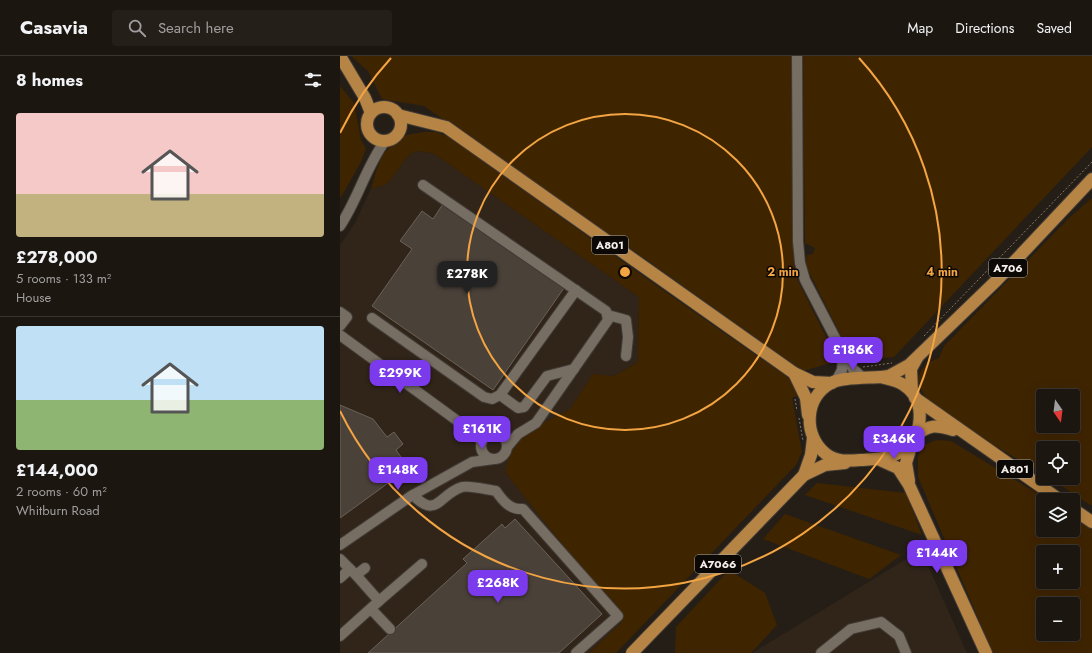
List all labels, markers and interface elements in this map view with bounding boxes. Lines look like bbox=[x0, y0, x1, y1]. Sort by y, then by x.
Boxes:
search box bbox=[112, 10, 392, 46]
text: Casavia bbox=[20, 14, 88, 41]
icon: search bbox=[126, 17, 148, 39]
text: Search here bbox=[158, 17, 234, 39]
text: Map bbox=[907, 18, 933, 38]
text: Directions bbox=[955, 18, 1015, 38]
text: Saved bbox=[1037, 18, 1072, 38]
text: 8 homes bbox=[16, 68, 83, 92]
icon: filters bbox=[302, 69, 324, 91]
icon: home bbox=[134, 139, 206, 211]
road number: A801 bbox=[592, 236, 628, 254]
text: £278,000 bbox=[16, 245, 97, 269]
road number: A706 bbox=[989, 259, 1027, 277]
pin: £278K bbox=[439, 261, 495, 295]
text: 2 min bbox=[767, 263, 799, 281]
text: 4 min bbox=[926, 263, 958, 281]
text: £278K bbox=[446, 264, 488, 283]
centre of rings bbox=[618, 265, 632, 279]
text: 5 rooms · 133 m² bbox=[16, 269, 111, 288]
text: House bbox=[16, 288, 51, 307]
pin: £186K bbox=[825, 337, 881, 371]
text: £186K bbox=[833, 340, 873, 359]
icon: home bbox=[134, 352, 206, 424]
pin: £299K bbox=[372, 360, 428, 394]
text: £299K bbox=[379, 363, 421, 382]
north arrow bbox=[1036, 389, 1080, 433]
map controls bbox=[1036, 389, 1080, 641]
pin: £161K bbox=[454, 416, 510, 450]
text: £161K bbox=[463, 419, 501, 438]
pin: £346K bbox=[866, 426, 922, 460]
text: £346K bbox=[873, 429, 915, 448]
button: locate bbox=[1036, 441, 1080, 485]
pin: £148K bbox=[370, 457, 426, 491]
text: £144,000 bbox=[16, 458, 98, 482]
text: £148K bbox=[378, 460, 418, 479]
road number: A801 bbox=[997, 460, 1033, 478]
text: 2 rooms · 60 m² bbox=[16, 482, 107, 501]
button: layers bbox=[1036, 493, 1080, 537]
text: Whitburn Road bbox=[16, 501, 100, 520]
pin: £144K bbox=[909, 540, 965, 574]
text: £144K bbox=[916, 543, 958, 562]
button: + bbox=[1036, 545, 1080, 589]
road number: A7066 bbox=[695, 555, 741, 573]
pin: £268K bbox=[470, 570, 526, 604]
text: £268K bbox=[477, 573, 519, 592]
button: − bbox=[1036, 597, 1080, 641]

